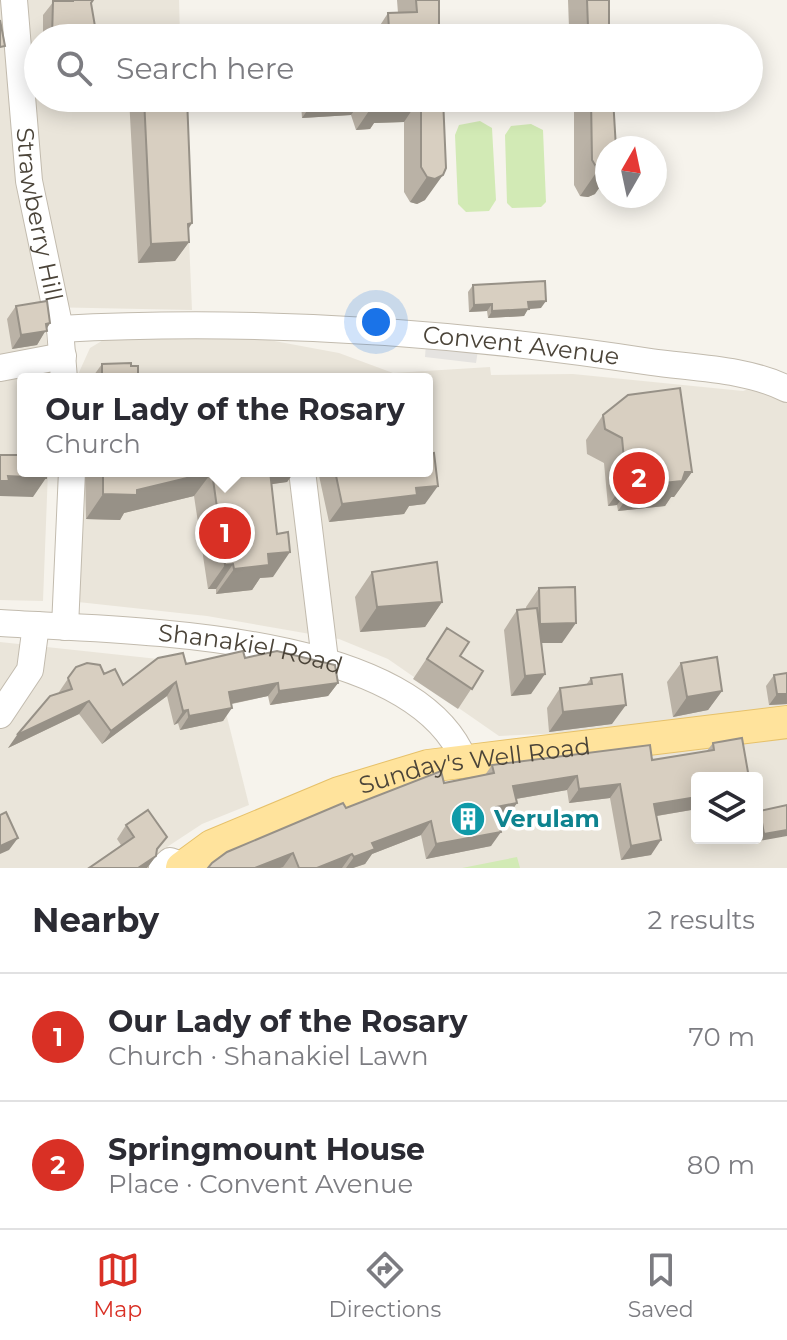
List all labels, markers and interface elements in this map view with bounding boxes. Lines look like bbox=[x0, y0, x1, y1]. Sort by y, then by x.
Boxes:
search box bbox=[24, 24, 763, 112]
icon: search bbox=[52, 46, 96, 90]
text: Search here bbox=[116, 50, 294, 87]
street label: Strawberry Hill bbox=[11, 126, 69, 304]
north arrow bbox=[595, 136, 667, 208]
your location bbox=[356, 302, 396, 342]
street label: Convent Avenue bbox=[422, 320, 621, 371]
popup bbox=[17, 373, 433, 477]
text: Our Lady of the Rosary bbox=[45, 391, 405, 428]
text: Church bbox=[45, 428, 141, 460]
pin: 2 bbox=[613, 448, 665, 508]
pin: 1 bbox=[199, 503, 251, 563]
street label: Shanakiel Road bbox=[157, 618, 346, 680]
street label: Sunday's Well Road bbox=[355, 731, 592, 800]
map controls bbox=[691, 772, 763, 844]
button: layers bbox=[691, 772, 763, 844]
building icon: Verulam bbox=[449, 800, 487, 838]
place label: Verulam bbox=[493, 804, 600, 833]
text: Nearby bbox=[32, 899, 159, 941]
text: 2 results bbox=[647, 904, 755, 936]
text: Our Lady of the Rosary bbox=[108, 1003, 468, 1040]
text: 1 bbox=[53, 1021, 63, 1053]
text: 70 m bbox=[689, 1021, 755, 1053]
text: Church · Shanakiel Lawn bbox=[108, 1040, 428, 1072]
text: Springmount House bbox=[108, 1131, 425, 1168]
text: 2 bbox=[50, 1149, 66, 1181]
text: 80 m bbox=[687, 1149, 755, 1181]
text: Place · Convent Avenue bbox=[108, 1168, 413, 1200]
tab: Map bbox=[93, 1248, 142, 1323]
tab: Directions bbox=[329, 1248, 441, 1323]
tab: Saved bbox=[628, 1248, 694, 1323]

